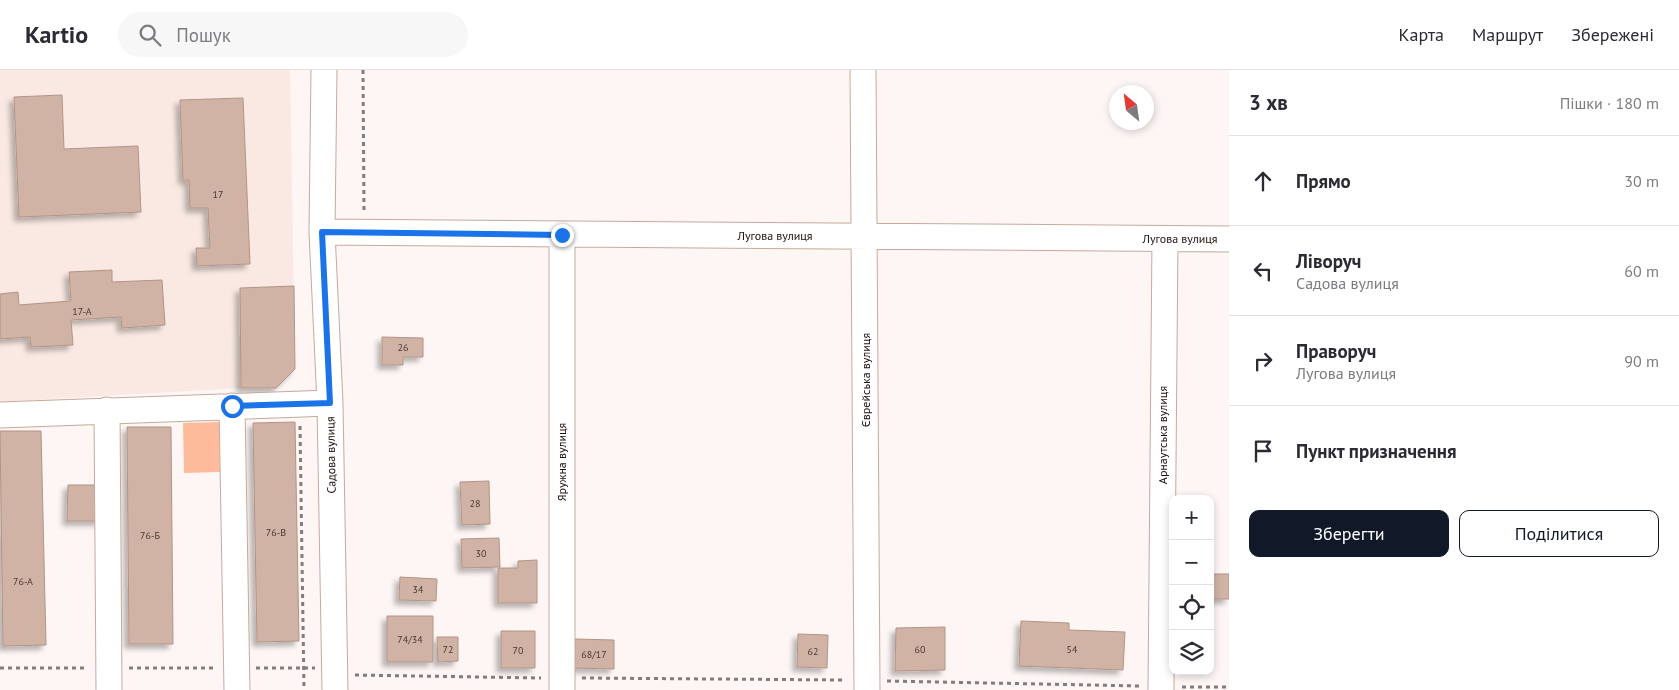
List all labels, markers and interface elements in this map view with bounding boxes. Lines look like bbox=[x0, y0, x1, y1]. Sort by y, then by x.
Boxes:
search box bbox=[118, 12, 468, 57]
text: Kartio bbox=[25, 19, 88, 50]
icon: search bbox=[136, 21, 164, 49]
text: Пошук bbox=[176, 23, 231, 47]
text: Карта bbox=[1399, 23, 1444, 46]
text: Маршрут bbox=[1472, 23, 1543, 46]
text: Збережені bbox=[1571, 23, 1654, 46]
north arrow bbox=[1109, 85, 1154, 130]
text: 3 хв bbox=[1249, 89, 1288, 116]
text: Пішки · 180 m bbox=[1560, 93, 1659, 113]
icon: ahead bbox=[1249, 167, 1277, 195]
text: Прямо bbox=[1296, 169, 1351, 193]
text: 30 m bbox=[1624, 171, 1659, 191]
house number: 17 bbox=[213, 188, 223, 201]
route end bbox=[551, 224, 574, 247]
street label: Лугова вулиця bbox=[736, 228, 813, 243]
street label: Лугова вулиця bbox=[1141, 231, 1218, 246]
text: Ліворуч bbox=[1296, 249, 1361, 273]
icon: left bbox=[1249, 257, 1277, 285]
text: 60 m bbox=[1624, 261, 1659, 281]
text: Садова вулиця bbox=[1296, 273, 1399, 293]
house number: 17-А bbox=[72, 305, 92, 318]
street label: Єврейська вулиця bbox=[858, 333, 873, 427]
text: Праворуч bbox=[1296, 339, 1376, 363]
house number: 26 bbox=[398, 341, 408, 354]
icon: right bbox=[1249, 347, 1277, 375]
text: 90 m bbox=[1624, 351, 1659, 371]
text: Лугова вулиця bbox=[1296, 363, 1396, 383]
street label: Арнаутська вулиця bbox=[1155, 386, 1170, 484]
route start bbox=[221, 395, 244, 418]
street label: Садова вулиця bbox=[322, 416, 339, 494]
street label: Яружна вулиця bbox=[554, 423, 569, 501]
icon: arrive bbox=[1249, 437, 1277, 465]
text: Пункт призначення bbox=[1296, 439, 1457, 463]
map controls bbox=[1169, 495, 1214, 675]
button: + bbox=[1169, 495, 1214, 540]
house number: 28 bbox=[470, 497, 480, 510]
button: Зберегти bbox=[1249, 510, 1449, 557]
button: Поділитися bbox=[1459, 510, 1659, 557]
house number: 76-В bbox=[266, 526, 286, 539]
house number: 76-Б bbox=[140, 529, 160, 542]
button: − bbox=[1169, 540, 1214, 585]
house number: 30 bbox=[476, 547, 487, 560]
house number: 76-А bbox=[13, 575, 33, 588]
house number: 34 bbox=[413, 583, 424, 596]
button: locate bbox=[1169, 585, 1214, 630]
button: layers bbox=[1169, 630, 1214, 675]
house number: 74/34 bbox=[397, 633, 423, 646]
house number: 72 bbox=[443, 643, 453, 656]
house number: 60 bbox=[915, 643, 926, 656]
house number: 54 bbox=[1067, 643, 1078, 656]
house number: 70 bbox=[513, 644, 524, 657]
house number: 62 bbox=[808, 645, 818, 658]
house number: 68/17 bbox=[581, 648, 607, 661]

